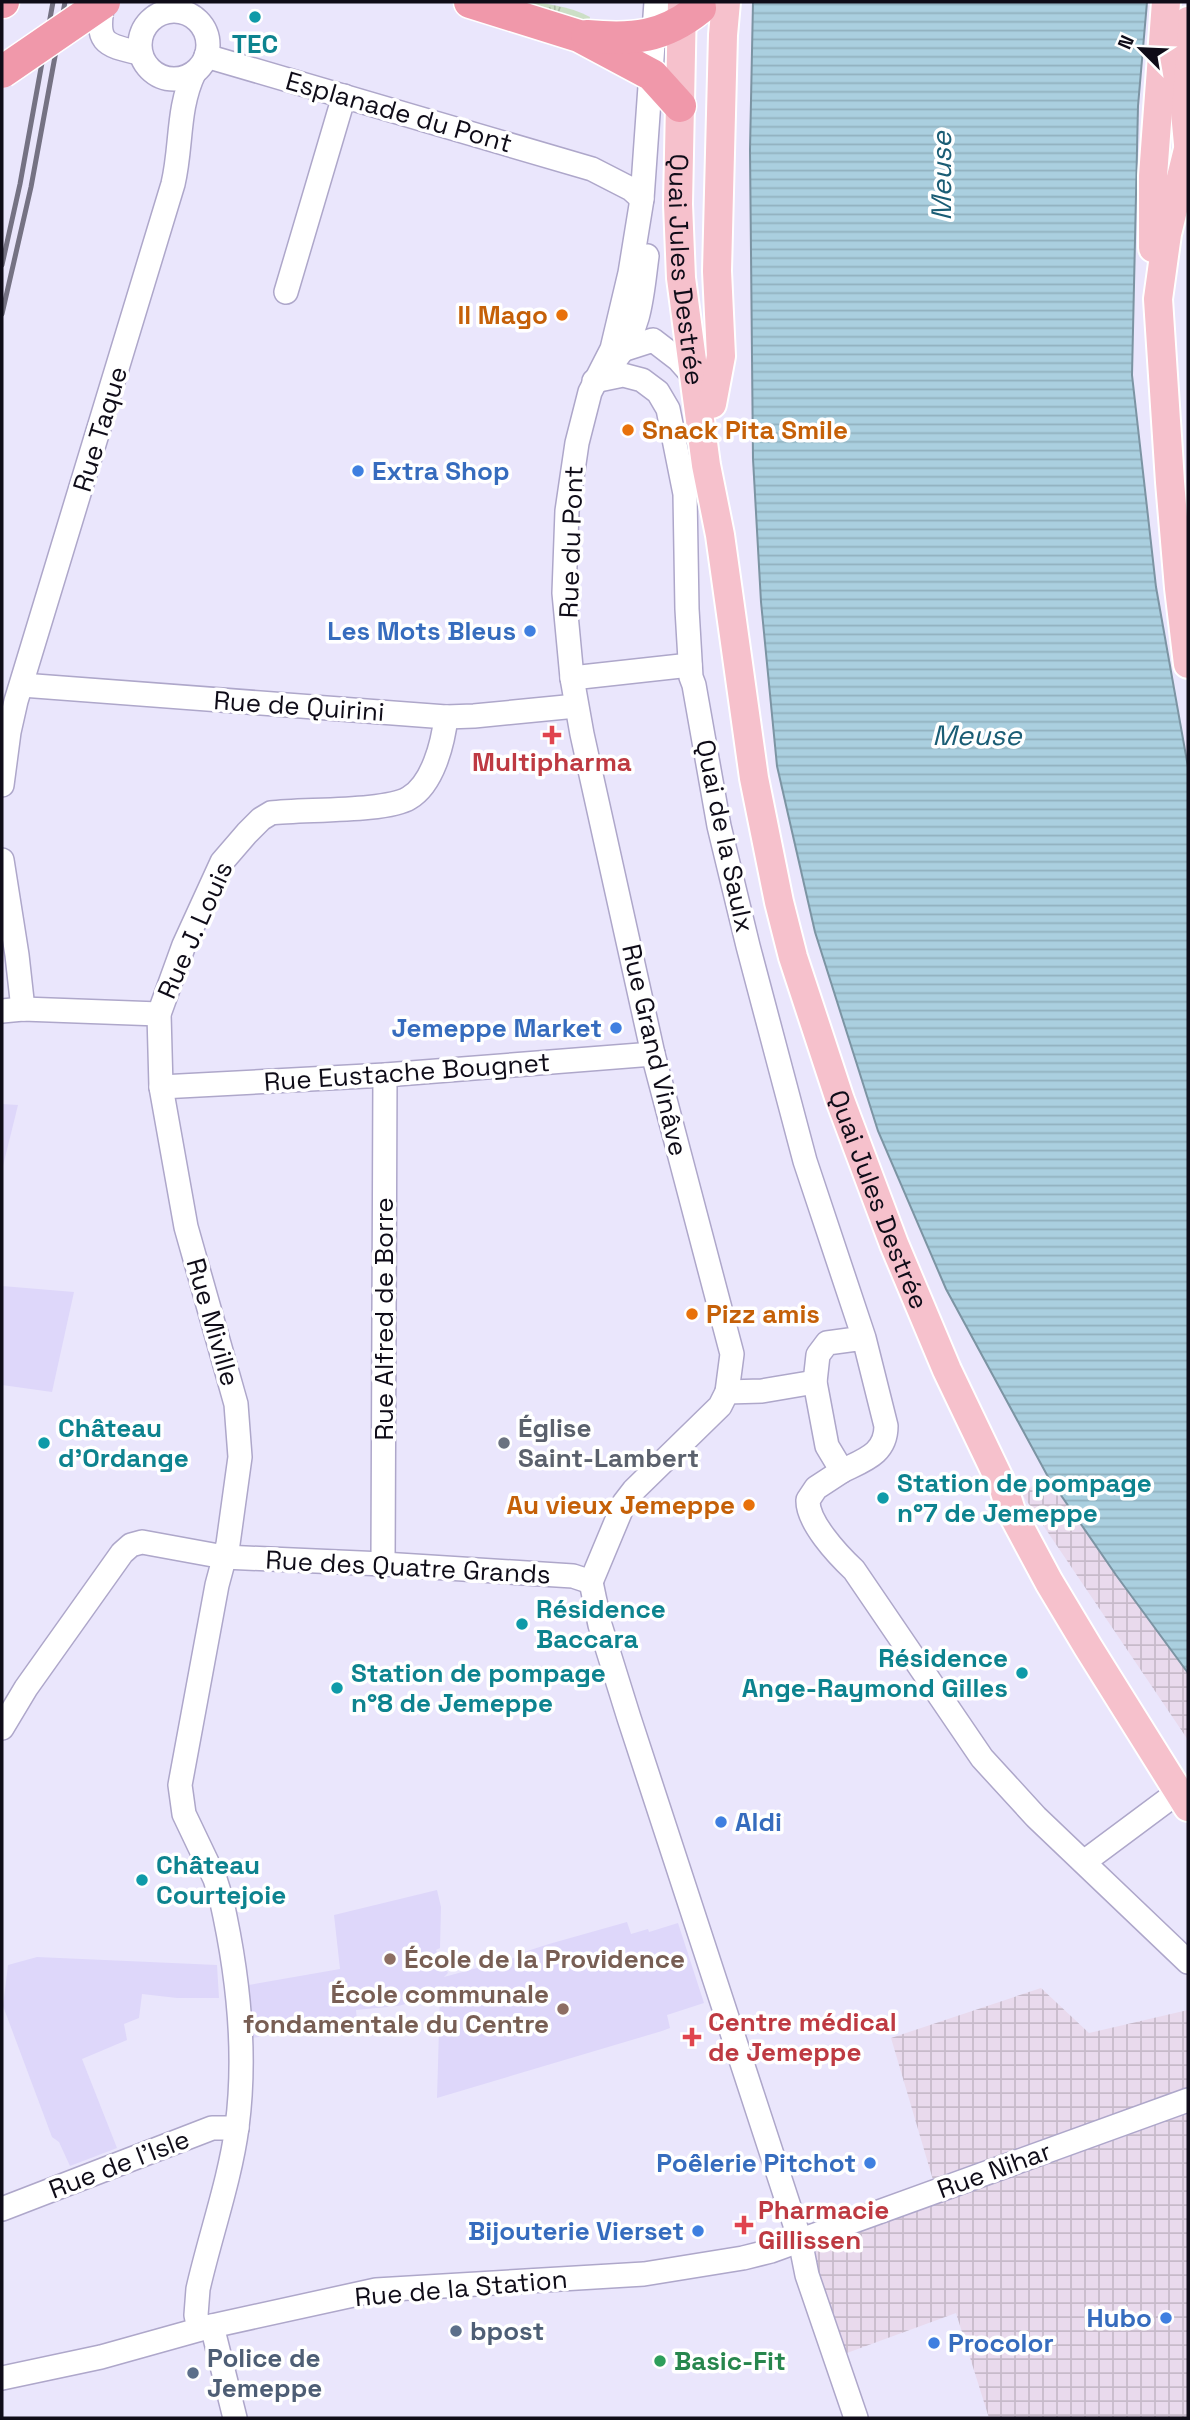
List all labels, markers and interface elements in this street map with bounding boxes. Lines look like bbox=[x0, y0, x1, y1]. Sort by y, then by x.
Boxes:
marker: TEC bbox=[247, 9, 263, 25]
north arrow bbox=[1106, 14, 1176, 84]
place label: TEC bbox=[232, 27, 278, 61]
text: N bbox=[1112, 31, 1140, 53]
street label: Esplanade du Pont bbox=[282, 63, 516, 161]
water label: Meuse bbox=[923, 130, 959, 221]
street label: Quai Jules Destrée bbox=[661, 153, 712, 387]
place label: Il Mago bbox=[457, 298, 548, 332]
marker: Il Mago bbox=[554, 307, 570, 323]
street label: Rue Taque bbox=[65, 362, 135, 496]
place label: Snack Pita Smile bbox=[642, 413, 848, 447]
marker: Snack Pita Smile bbox=[620, 422, 636, 438]
place label: Extra Shop bbox=[372, 454, 510, 488]
marker: Extra Shop bbox=[350, 463, 366, 479]
street label: Rue du Pont bbox=[551, 465, 591, 619]
place label: Les Mots Bleus bbox=[327, 614, 516, 648]
marker: Les Mots Bleus bbox=[522, 623, 538, 639]
street label: Rue de Quirini bbox=[212, 683, 386, 729]
water label: Meuse bbox=[932, 717, 1023, 753]
marker: Multipharma bbox=[544, 727, 560, 743]
street label: Quai de la Saulx bbox=[688, 736, 762, 936]
place label: Multipharma bbox=[472, 745, 632, 779]
street label: Rue J. Louis bbox=[150, 856, 240, 1004]
street label: Rue Grand Vinâve bbox=[614, 941, 696, 1159]
place label: Jemeppe Market bbox=[392, 1011, 602, 1045]
marker: Jemeppe Market bbox=[608, 1020, 624, 1036]
street label: Rue Eustache Bougnet bbox=[263, 1045, 551, 1099]
street label: Quai Jules Destrée bbox=[821, 1086, 936, 1314]
street label: Rue Alfred de Borre bbox=[367, 1197, 401, 1441]
street label: Rue Miville bbox=[178, 1254, 248, 1390]
place label: Pizz amis bbox=[706, 1297, 820, 1331]
marker: Pizz amis bbox=[684, 1306, 700, 1322]
place label: Château d'Ordange bbox=[58, 1411, 189, 1475]
place label: Église Saint-Lambert bbox=[518, 1411, 699, 1475]
marker: Château d'Ordange bbox=[36, 1435, 52, 1451]
marker: Église Saint-Lambert bbox=[496, 1435, 512, 1451]
place label: Station de pompage n°7 de Jemeppe bbox=[897, 1466, 1152, 1530]
place label: Au vieux Jemeppe bbox=[506, 1488, 735, 1522]
marker: Station de pompage n°7 de Jemeppe bbox=[875, 1490, 891, 1506]
marker: Au vieux Jemeppe bbox=[741, 1497, 757, 1513]
street label: Rue des Quatre Grands bbox=[265, 1543, 551, 1591]
place label: Résidence Baccara bbox=[536, 1592, 666, 1656]
marker: Résidence Baccara bbox=[514, 1616, 530, 1632]
place label: Résidence Ange-Raymond Gilles bbox=[742, 1641, 1008, 1705]
place label: Station de pompage n°8 de Jemeppe bbox=[351, 1656, 606, 1720]
marker: Résidence Ange-Raymond Gilles bbox=[1014, 1665, 1030, 1681]
marker: Station de pompage n°8 de Jemeppe bbox=[329, 1680, 345, 1696]
place label: Aldi bbox=[735, 1805, 782, 1839]
marker: Aldi bbox=[713, 1814, 729, 1830]
place label: Château Courtejoie bbox=[156, 1848, 286, 1912]
marker: Château Courtejoie bbox=[134, 1872, 150, 1888]
place label: École de la Providence bbox=[404, 1942, 685, 1976]
marker: École de la Providence bbox=[382, 1951, 398, 1967]
place label: École communale fondamentale du Centre bbox=[243, 1977, 549, 2041]
marker: École communale fondamentale du Centre bbox=[555, 2001, 571, 2017]
place label: Centre médical de Jemeppe bbox=[708, 2005, 897, 2069]
marker: Centre médical de Jemeppe bbox=[682, 2027, 702, 2047]
street label: Rue de l'Isle bbox=[44, 2122, 194, 2206]
street label: Rue Nihar bbox=[932, 2134, 1056, 2206]
place label: Poêlerie Pitchot bbox=[656, 2146, 856, 2180]
marker: Poêlerie Pitchot bbox=[862, 2155, 878, 2171]
place label: Pharmacie Gillissen bbox=[758, 2193, 889, 2257]
place label: Bijouterie Vierset bbox=[468, 2214, 684, 2248]
marker: Pharmacie Gillissen bbox=[736, 2217, 752, 2233]
marker: Bijouterie Vierset bbox=[690, 2223, 706, 2239]
street label: Rue de la Station bbox=[353, 2262, 569, 2314]
place label: Hubo bbox=[1086, 2301, 1152, 2335]
marker: Hubo bbox=[1158, 2310, 1174, 2326]
place label: bpost bbox=[470, 2314, 544, 2348]
marker: bpost bbox=[448, 2323, 464, 2339]
place label: Procolor bbox=[948, 2326, 1054, 2360]
marker: Procolor bbox=[926, 2335, 942, 2351]
place label: Police de Jemeppe bbox=[207, 2341, 322, 2405]
place label: Basic-Fit bbox=[674, 2344, 786, 2378]
marker: Basic-Fit bbox=[652, 2353, 668, 2369]
marker: Police de Jemeppe bbox=[185, 2365, 201, 2381]

